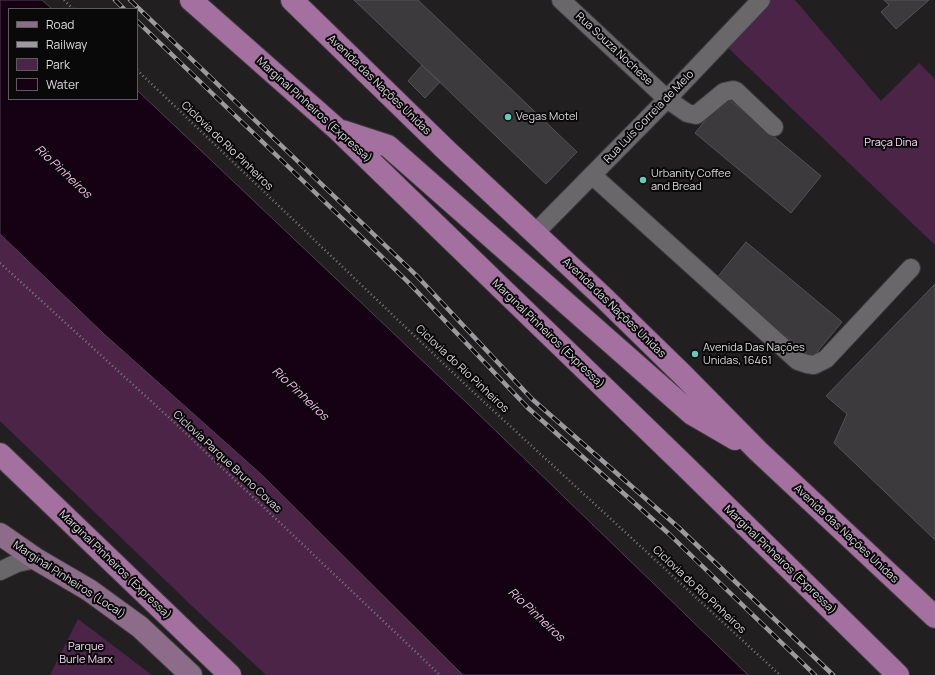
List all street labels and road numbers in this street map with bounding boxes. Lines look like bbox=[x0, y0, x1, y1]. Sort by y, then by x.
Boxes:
street label: Rua Souza Nochese bbox=[573, 10, 655, 88]
street label: Avenida das Nações Unidas bbox=[325, 32, 433, 138]
street label: Marginal Pinheiros (Expressa) bbox=[254, 55, 374, 165]
street label: Rua Luís Correia de Melo bbox=[601, 68, 697, 166]
street label: Ciclovia do Rio Pinheiros bbox=[178, 99, 276, 193]
street label: Avenida das Nações Unidas bbox=[560, 255, 668, 361]
street label: Marginal Pinheiros (Expressa) bbox=[489, 277, 607, 391]
street label: Ciclovia do Rio Pinheiros bbox=[413, 322, 511, 416]
street label: Ciclovia Parque Bruno Covas bbox=[170, 408, 284, 516]
street label: Avenida das Nações Unidas bbox=[791, 482, 901, 586]
street label: Marginal Pinheiros (Expressa) bbox=[721, 503, 839, 617]
street label: Marginal Pinheiros (Expressa) bbox=[56, 508, 174, 622]
street label: Marginal Pinheiros (Local) bbox=[10, 539, 128, 621]
street label: Ciclovia do Rio Pinheiros bbox=[650, 543, 748, 637]

